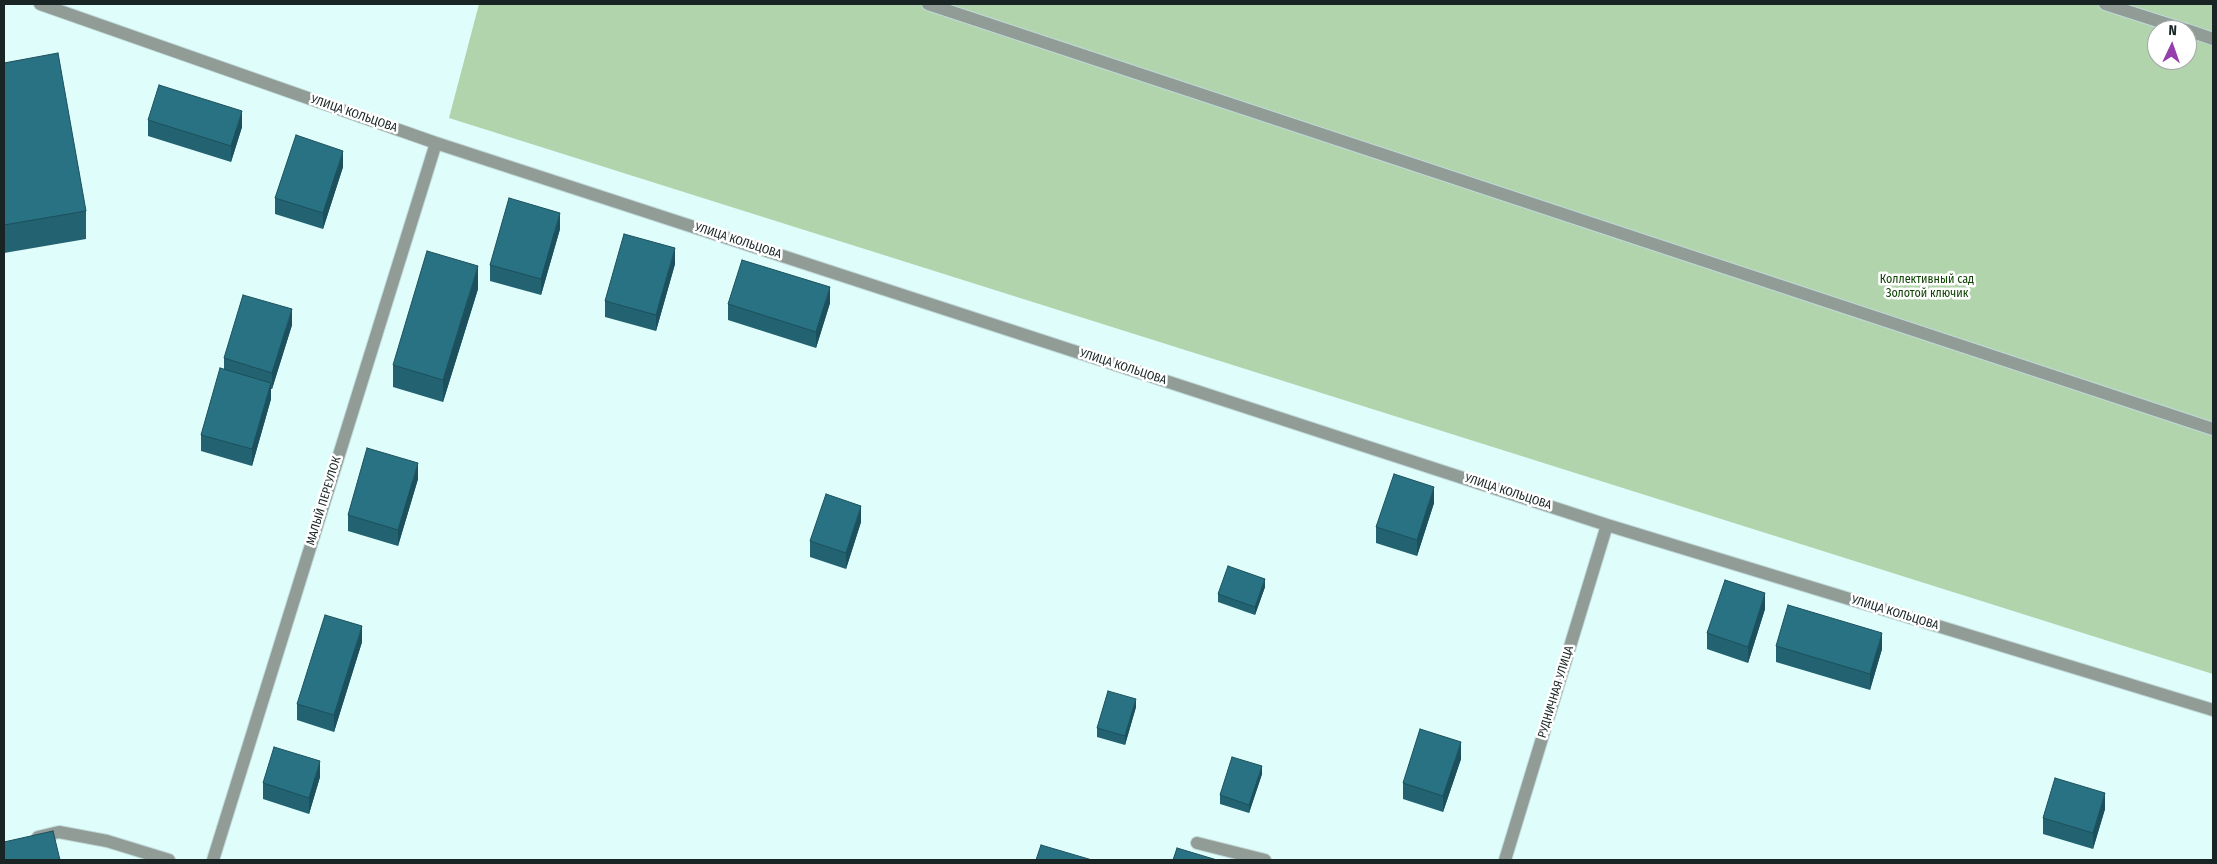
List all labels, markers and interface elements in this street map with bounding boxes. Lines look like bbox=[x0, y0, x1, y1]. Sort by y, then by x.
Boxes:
north arrow bbox=[2147, 20, 2197, 70]
text: N bbox=[2168, 22, 2177, 39]
street label: УЛИЦА КОЛЬЦОВА bbox=[309, 92, 399, 136]
street label: УЛИЦА КОЛЬЦОВА bbox=[693, 220, 783, 262]
park label: Коллективный сад Золотой ключик bbox=[1880, 273, 1974, 301]
street label: УЛИЦА КОЛЬЦОВА bbox=[1078, 346, 1168, 388]
street label: МАЛЫЙ ПЕРЕУЛОК bbox=[304, 455, 344, 547]
street label: УЛИЦА КОЛЬЦОВА bbox=[1463, 471, 1553, 513]
street label: УЛИЦА КОЛЬЦОВА bbox=[1850, 593, 1940, 633]
street label: РУДНИЧНАЯ УЛИЦА bbox=[1535, 644, 1577, 740]

